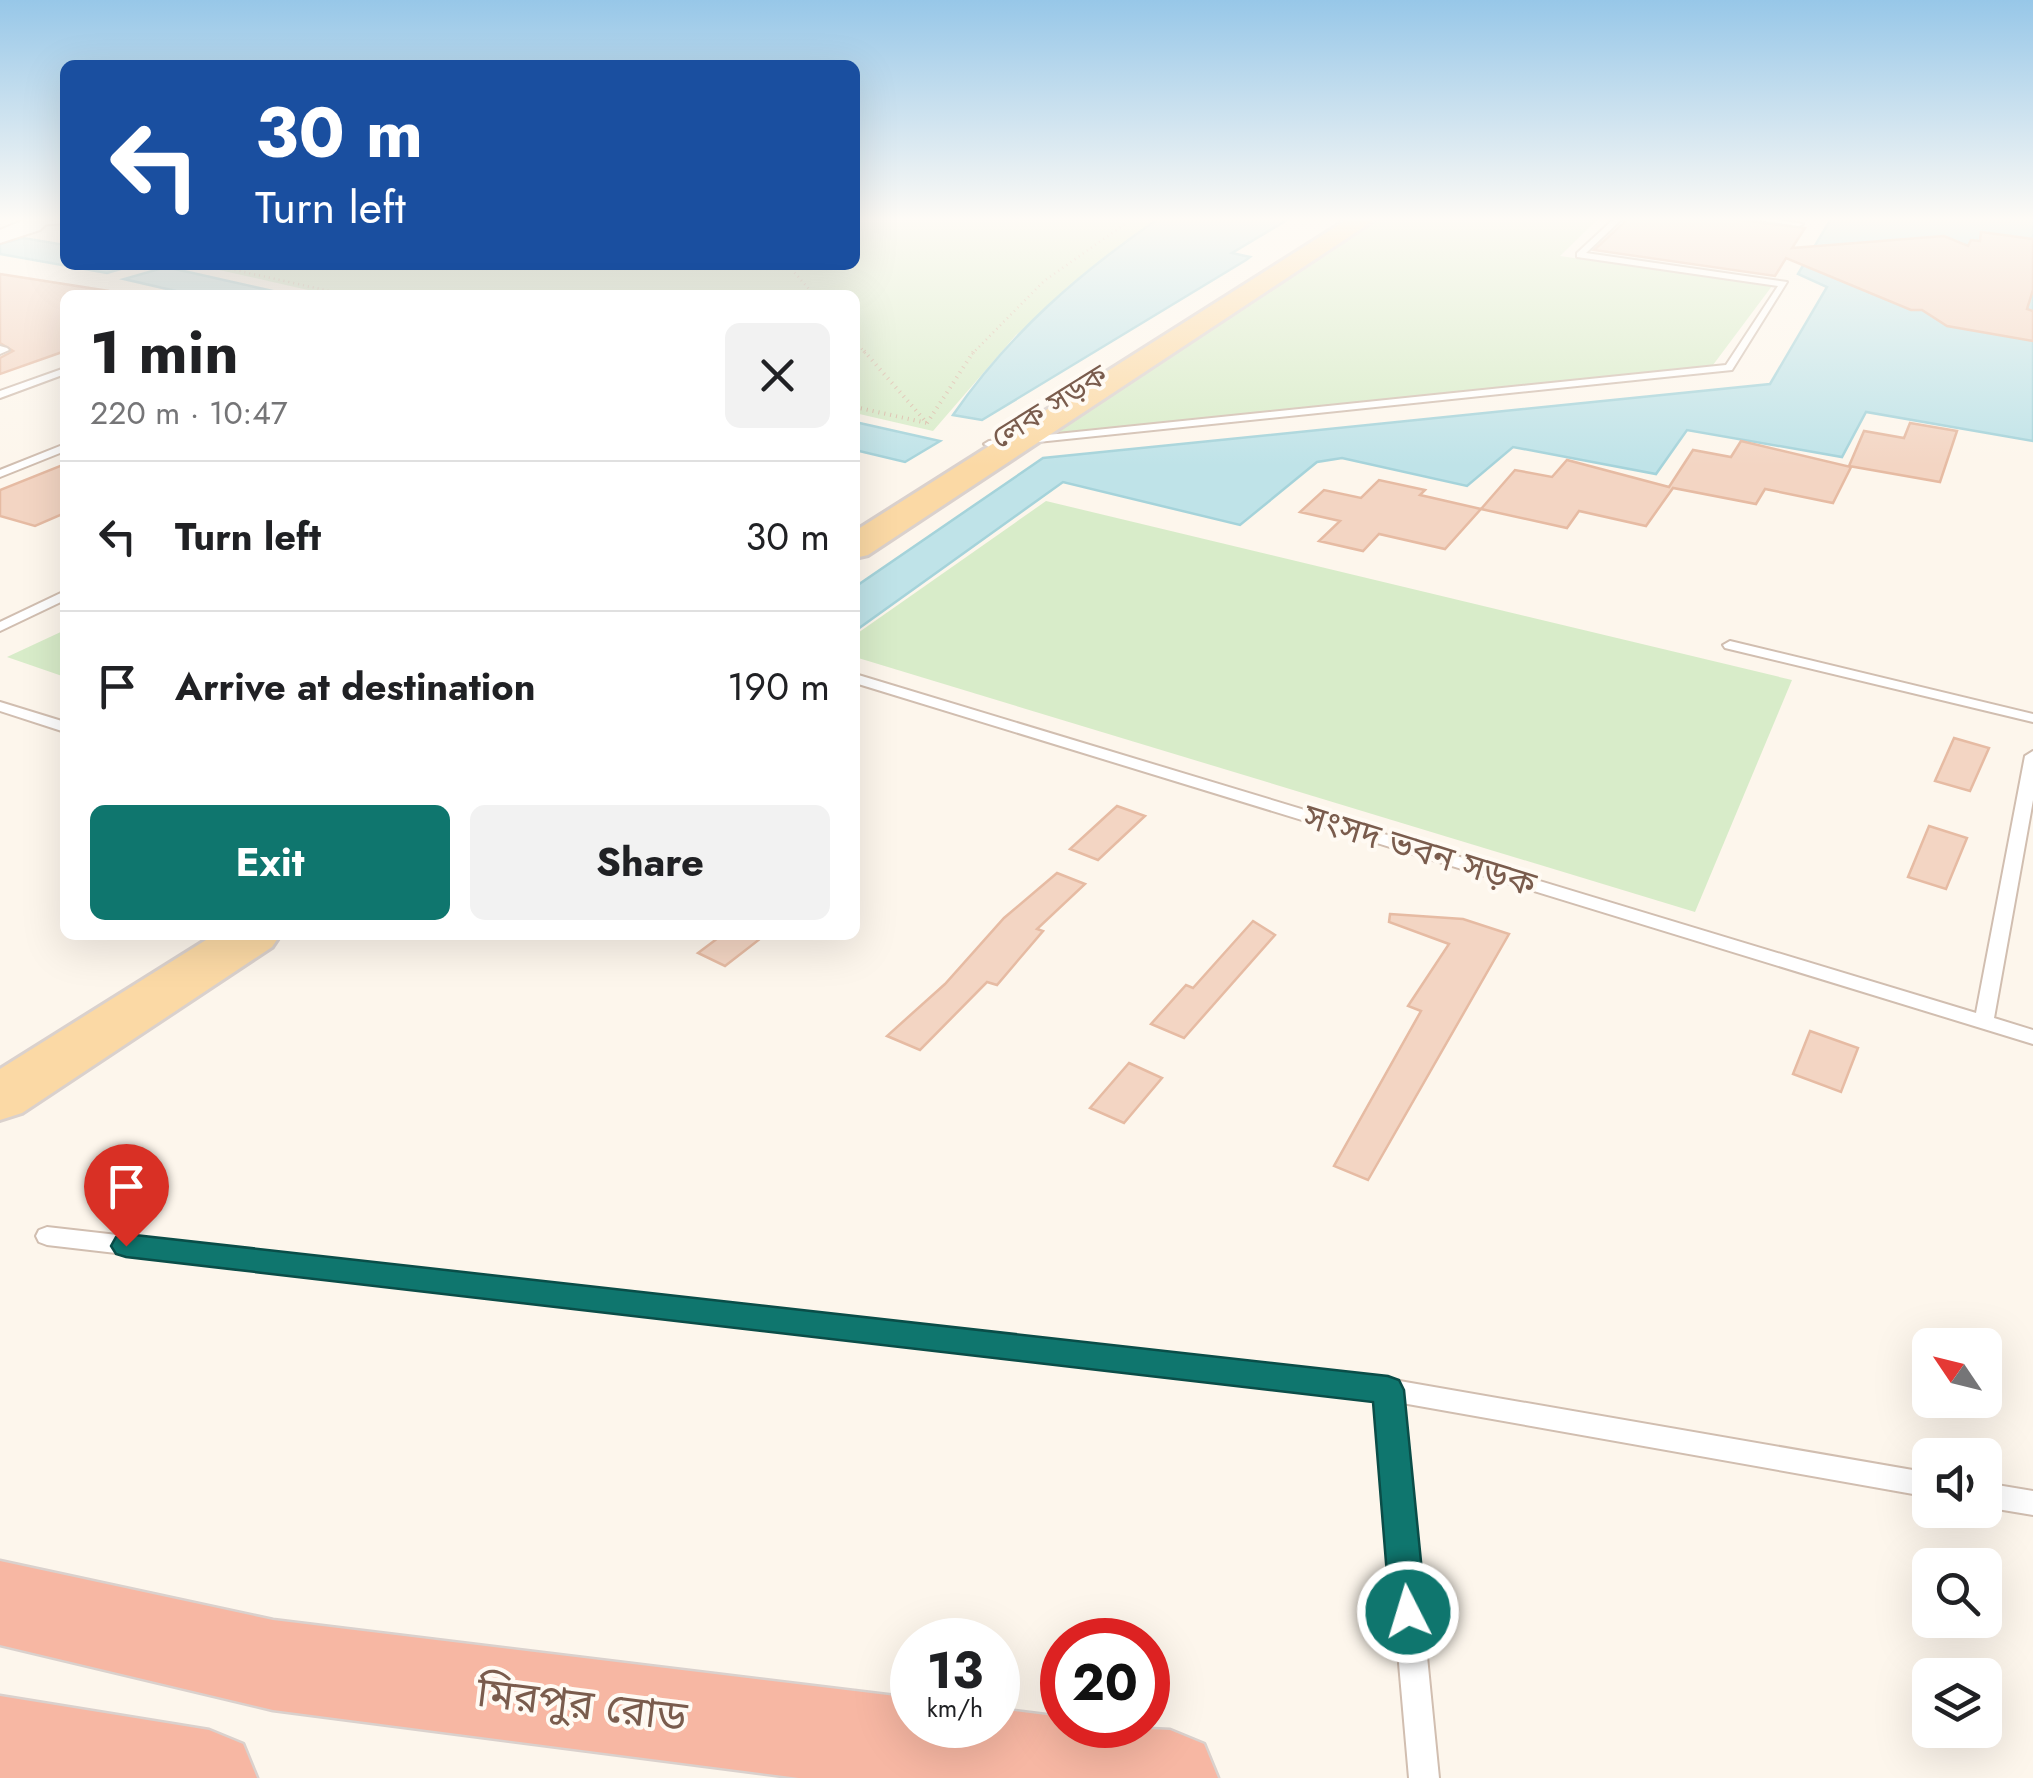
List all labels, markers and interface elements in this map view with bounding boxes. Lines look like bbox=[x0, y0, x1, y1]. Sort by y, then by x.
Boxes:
text: 30 m bbox=[255, 82, 423, 183]
icon: left bbox=[90, 100, 220, 230]
text: Turn left bbox=[255, 175, 406, 240]
text: 1 min bbox=[90, 309, 239, 396]
button: close bbox=[725, 323, 830, 428]
street label: লেক সড়ক bbox=[982, 353, 1116, 459]
text: 220 m · 10:47 bbox=[90, 390, 288, 436]
icon: left bbox=[90, 509, 145, 564]
text: Turn left bbox=[175, 509, 321, 564]
text: 30 m bbox=[745, 509, 830, 564]
icon: arrive bbox=[90, 659, 145, 714]
text: Arrive at destination bbox=[175, 659, 536, 714]
text: 190 m bbox=[727, 659, 830, 714]
street label: সংসদ ভবন সড়ক bbox=[1297, 791, 1543, 909]
button: Exit bbox=[90, 805, 450, 920]
button: Share bbox=[470, 805, 830, 920]
pin bbox=[84, 1144, 169, 1247]
icon: arrive bbox=[99, 1159, 154, 1214]
north arrow bbox=[1912, 1328, 2002, 1418]
map controls bbox=[1912, 1328, 2002, 1748]
button: sound bbox=[1912, 1438, 2002, 1528]
button: search bbox=[1912, 1548, 2002, 1638]
position arrow bbox=[1356, 1560, 1460, 1664]
speed limit sign: 20 bbox=[1040, 1618, 1170, 1748]
text: 13 bbox=[927, 1634, 983, 1707]
button: layers bbox=[1912, 1658, 2002, 1748]
street label: মিরপুর রোড bbox=[473, 1661, 691, 1747]
text: km/h bbox=[927, 1690, 983, 1726]

